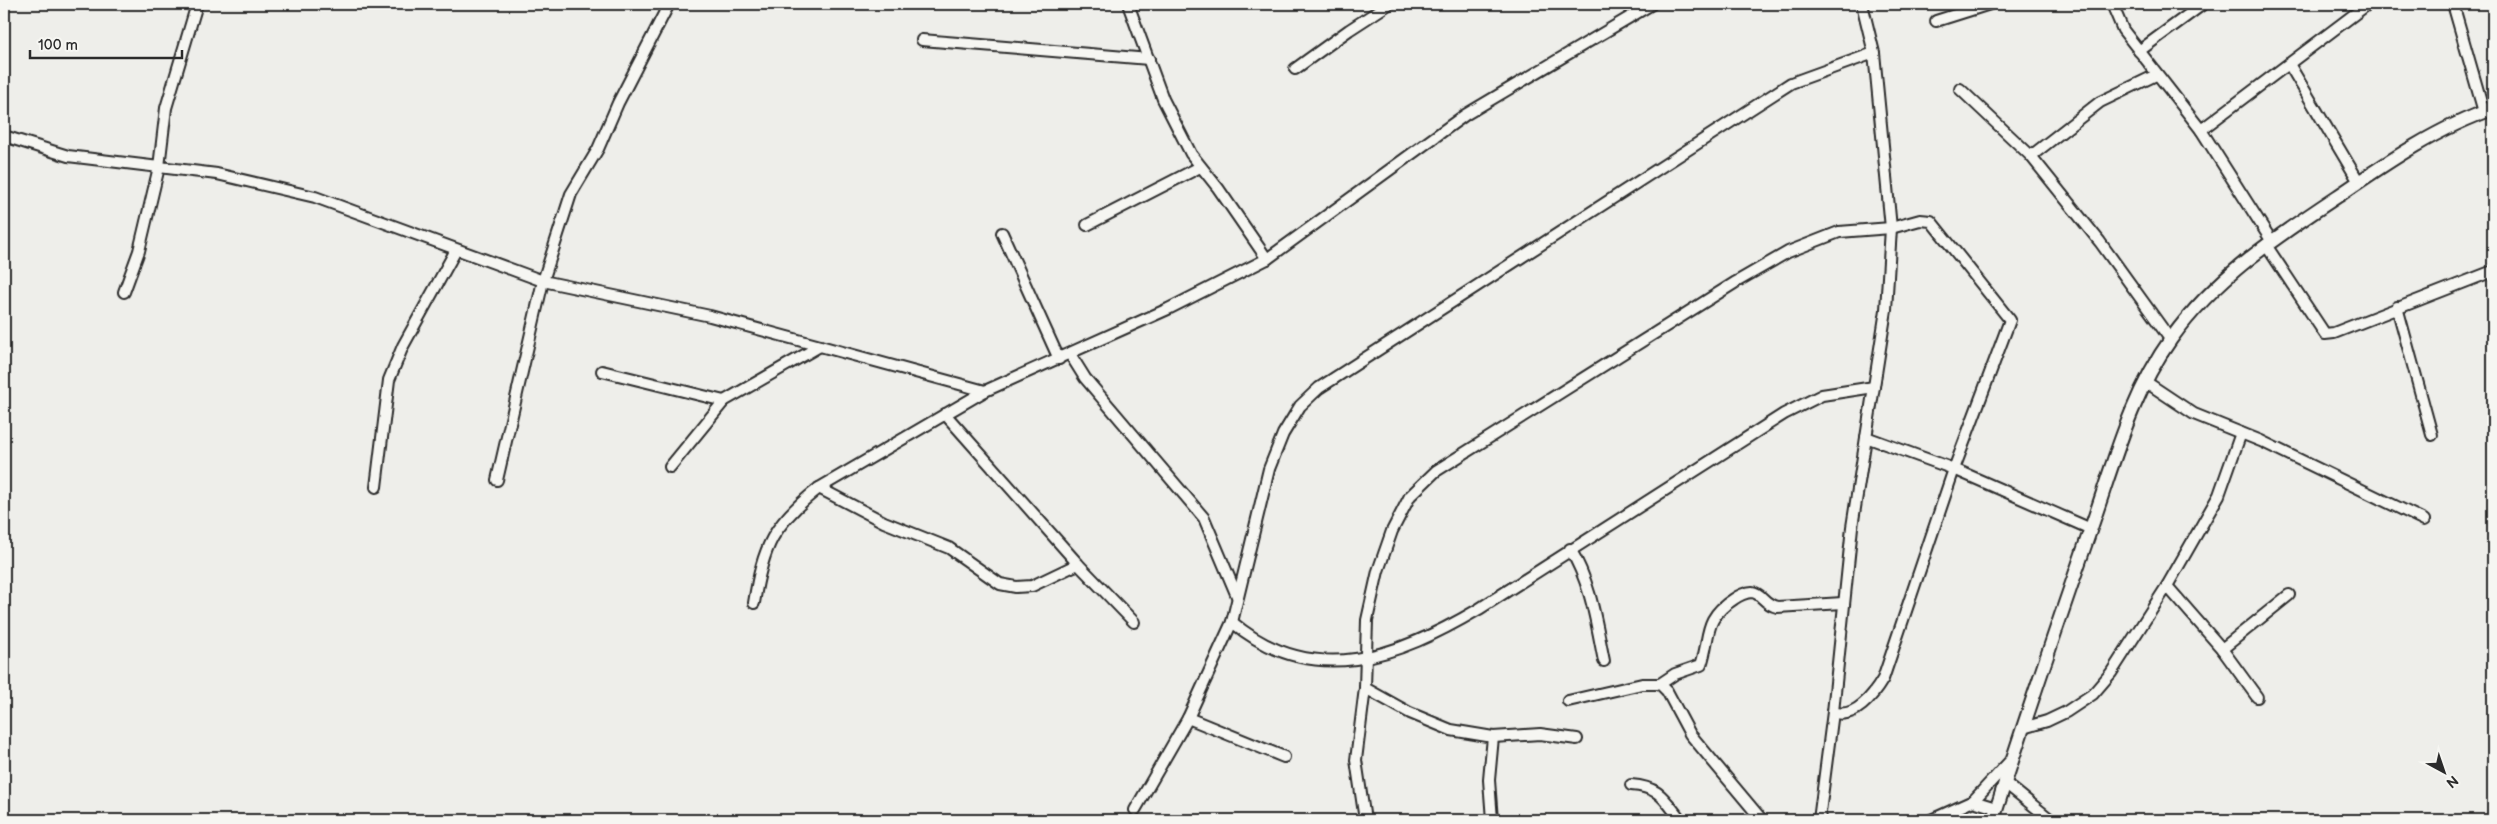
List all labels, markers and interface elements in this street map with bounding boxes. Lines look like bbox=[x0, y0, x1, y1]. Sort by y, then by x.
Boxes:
scale bar bbox=[30, 28, 182, 60]
text: 100 m bbox=[38, 36, 78, 55]
north arrow bbox=[2420, 746, 2470, 796]
text: N bbox=[2443, 772, 2462, 791]

